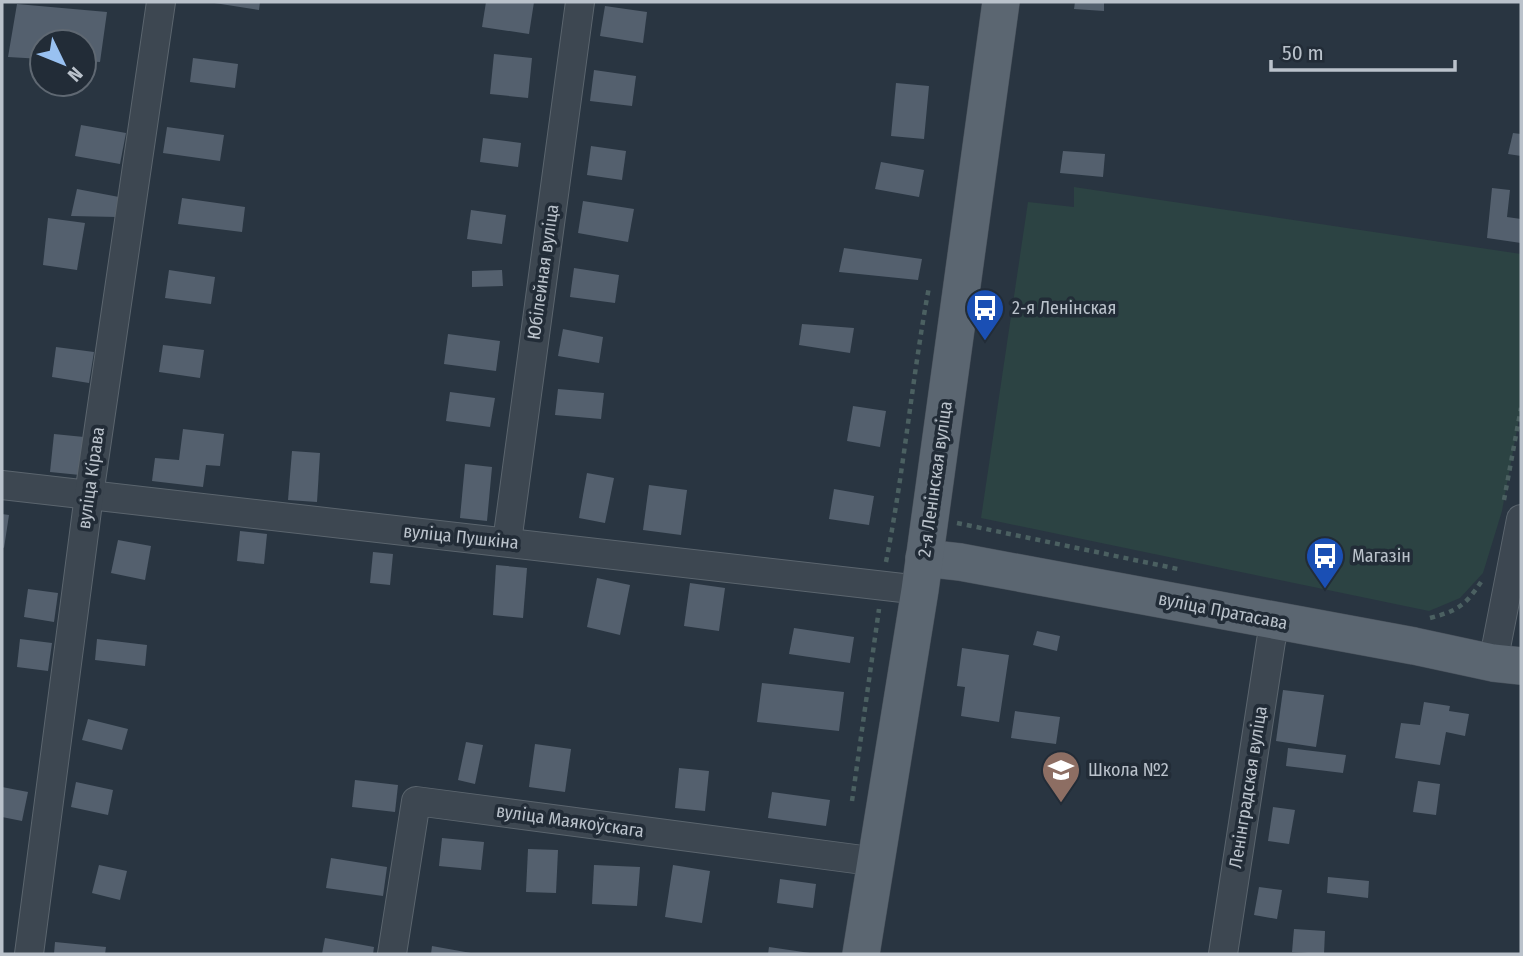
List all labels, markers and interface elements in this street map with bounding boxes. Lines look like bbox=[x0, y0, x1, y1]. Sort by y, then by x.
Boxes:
north arrow bbox=[28, 28, 98, 98]
scale bar bbox=[1271, 28, 1455, 72]
text: 50 m bbox=[1282, 40, 1324, 66]
text: N bbox=[63, 62, 87, 86]
street label: Юбілейная вуліца bbox=[523, 203, 563, 341]
bus stop icon: 2-я Ленінская bbox=[964, 287, 1006, 342]
place label: 2-я Ленінская bbox=[1012, 297, 1116, 319]
street label: 2-я Ленінская вуліца bbox=[913, 399, 957, 558]
street label: вуліца Кірава bbox=[73, 425, 109, 531]
street label: вуліца Пушкіна bbox=[402, 520, 520, 554]
bus stop icon: Магазін bbox=[1304, 535, 1346, 590]
place label: Магазін bbox=[1352, 545, 1411, 567]
street label: вуліца Пратасава bbox=[1156, 588, 1290, 634]
street label: Ленінградская вуліца bbox=[1224, 704, 1272, 870]
school or university icon: Школа №2 bbox=[1040, 749, 1082, 804]
place label: Школа №2 bbox=[1088, 759, 1169, 781]
street label: вуліца Маякоўскага bbox=[495, 800, 645, 842]

